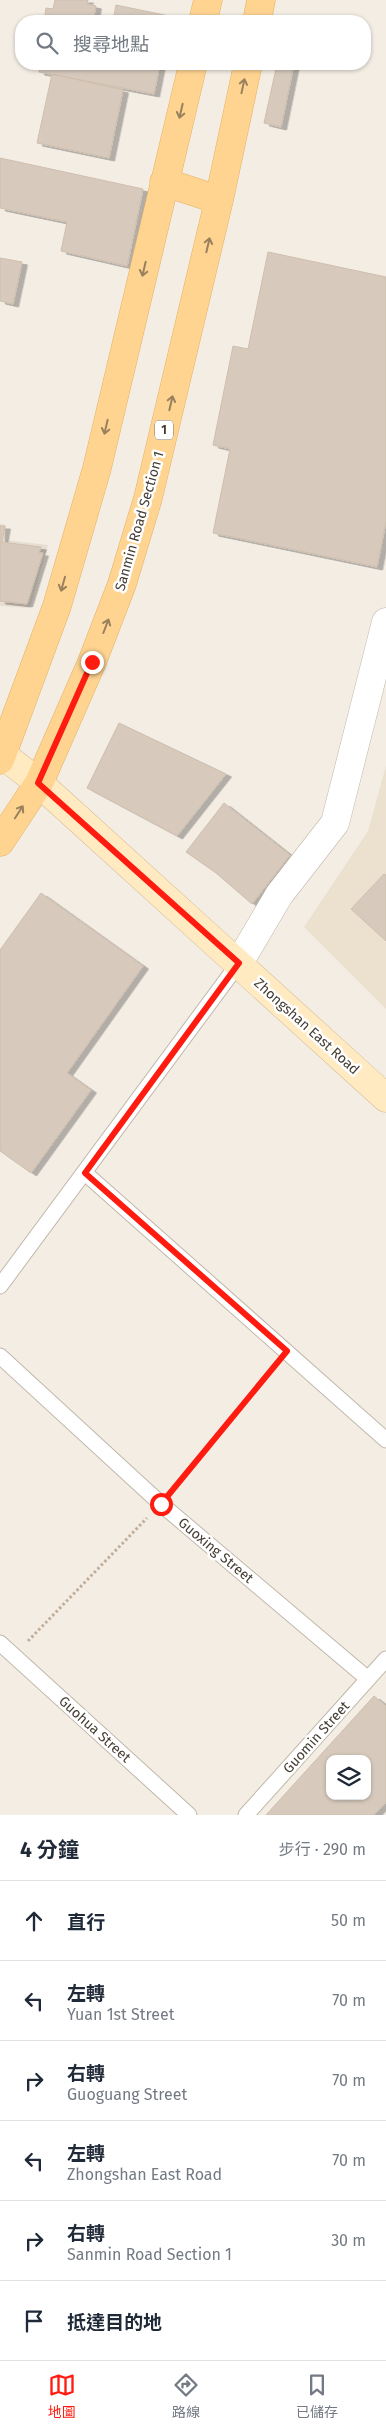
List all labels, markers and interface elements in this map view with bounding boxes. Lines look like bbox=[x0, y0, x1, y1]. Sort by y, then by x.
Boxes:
search box bbox=[15, 15, 371, 70]
icon: search bbox=[33, 29, 61, 57]
text: 搜尋地點 bbox=[73, 33, 149, 56]
one-way arrow bbox=[239, 79, 248, 95]
one-way arrow bbox=[176, 103, 185, 119]
one-way arrow bbox=[204, 237, 213, 253]
one-way arrow bbox=[139, 261, 148, 277]
one-way arrow bbox=[166, 395, 176, 411]
one-way arrow bbox=[101, 419, 110, 435]
road number: 1 bbox=[155, 420, 173, 440]
street label: Sanmin Road Section 1 bbox=[111, 449, 168, 593]
one-way arrow bbox=[58, 576, 68, 592]
one-way arrow bbox=[102, 619, 111, 634]
route end bbox=[81, 651, 104, 674]
one-way arrow bbox=[14, 806, 24, 820]
street label: Zhongshan East Road bbox=[251, 975, 363, 1078]
route start bbox=[150, 1493, 173, 1516]
street label: Guoxing Street bbox=[175, 1514, 257, 1587]
street label: Guohua Street bbox=[55, 1693, 135, 1767]
street label: Guomin Street bbox=[280, 1697, 354, 1777]
map controls bbox=[326, 1755, 371, 1800]
button: layers bbox=[326, 1755, 371, 1800]
text: 4 分鐘 bbox=[20, 1837, 79, 1863]
text: 步行 · 290 m bbox=[279, 1840, 366, 1859]
icon: ahead bbox=[20, 1907, 48, 1935]
text: 直行 bbox=[67, 1911, 105, 1934]
text: 50 m bbox=[331, 1911, 366, 1930]
text: 左轉 bbox=[67, 1982, 105, 2005]
icon: left bbox=[20, 1987, 48, 2015]
text: 70 m bbox=[332, 1991, 366, 2010]
text: Yuan 1st Street bbox=[67, 2005, 174, 2024]
text: 右轉 bbox=[67, 2062, 105, 2085]
icon: right bbox=[20, 2067, 48, 2095]
text: 70 m bbox=[332, 2071, 366, 2090]
text: Guoguang Street bbox=[67, 2085, 187, 2104]
text: 左轉 bbox=[67, 2142, 105, 2165]
icon: left bbox=[20, 2147, 48, 2175]
text: 70 m bbox=[332, 2151, 366, 2170]
text: Zhongshan East Road bbox=[67, 2165, 222, 2184]
text: 右轉 bbox=[67, 2222, 105, 2245]
icon: right bbox=[20, 2227, 48, 2255]
text: 30 m bbox=[331, 2231, 366, 2250]
text: Sanmin Road Section 1 bbox=[67, 2245, 232, 2264]
icon: arrive bbox=[20, 2307, 48, 2335]
text: 抵達目的地 bbox=[67, 2311, 162, 2334]
tab: 地圖 bbox=[48, 2371, 76, 2421]
tab: 路線 bbox=[172, 2371, 200, 2421]
tab: 已儲存 bbox=[296, 2371, 338, 2421]

